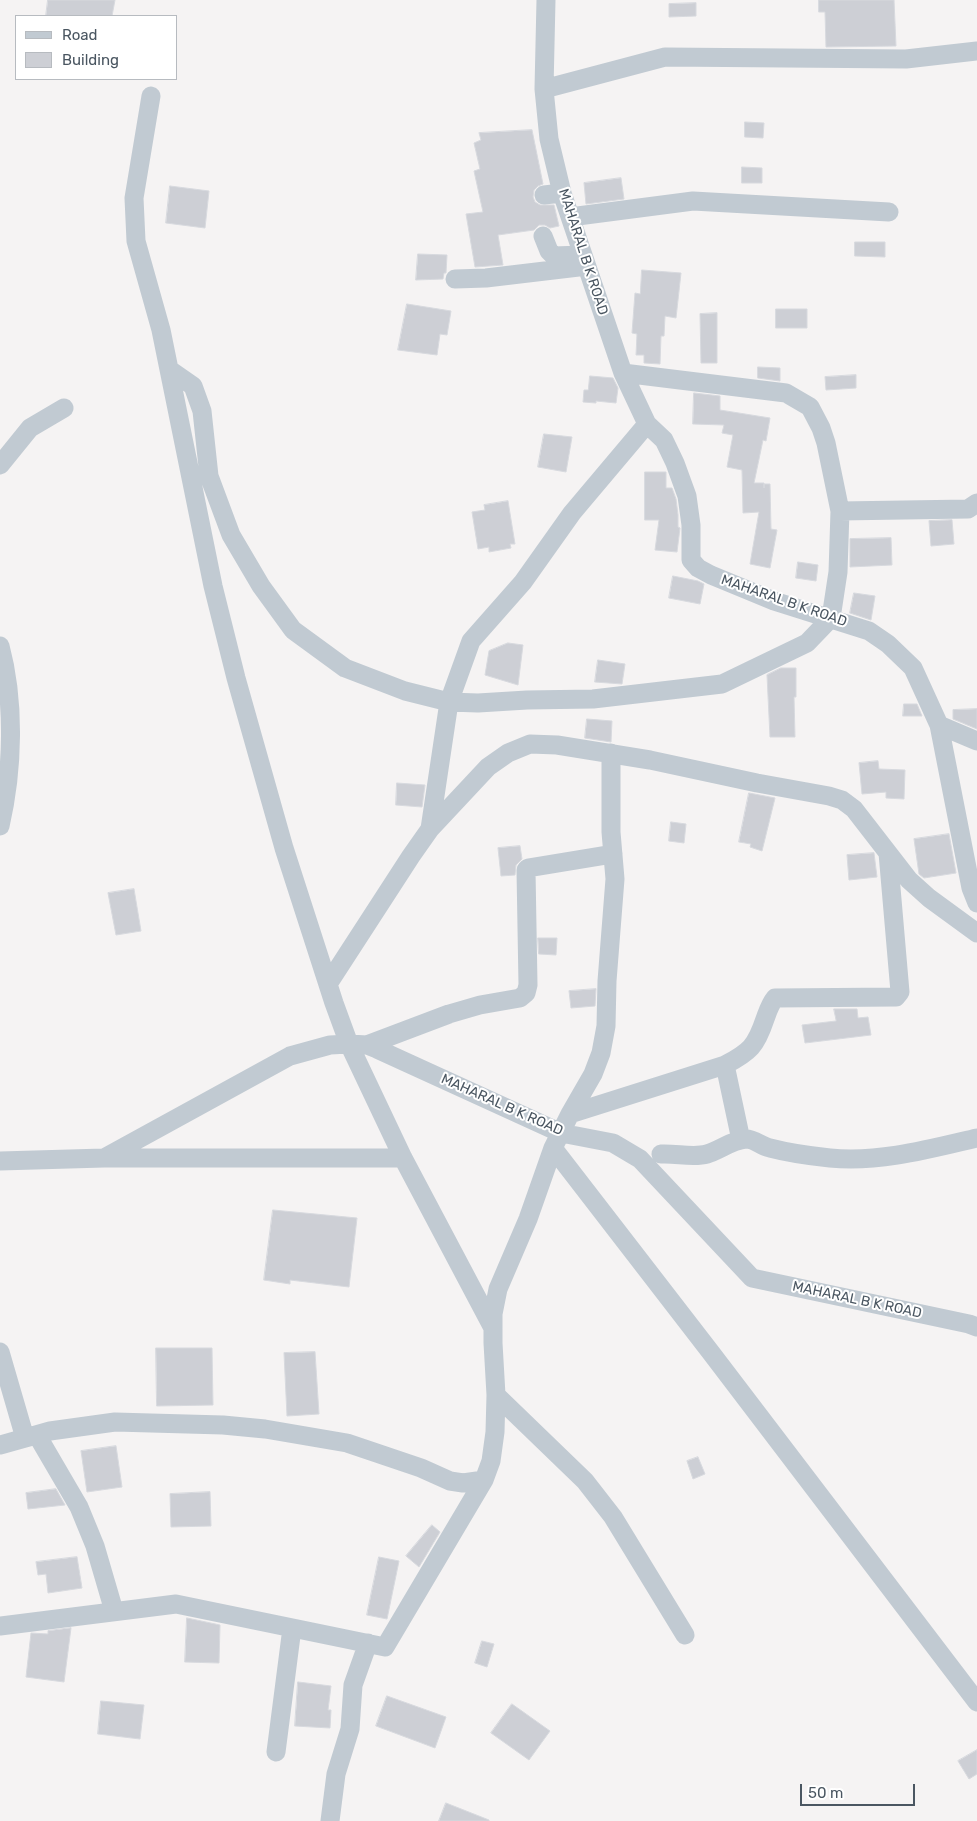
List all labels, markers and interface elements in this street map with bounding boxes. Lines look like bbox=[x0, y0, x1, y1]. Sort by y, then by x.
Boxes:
legend bbox=[15, 15, 178, 80]
text: Road bbox=[62, 26, 98, 44]
text: Building bbox=[62, 51, 119, 69]
street label: MAHARAL B K ROAD bbox=[555, 187, 611, 317]
street label: MAHARAL B K ROAD bbox=[719, 572, 849, 630]
street label: MAHARAL B K ROAD bbox=[438, 1071, 566, 1139]
street label: MAHARAL B K ROAD bbox=[791, 1278, 923, 1322]
scale bar bbox=[802, 1774, 917, 1806]
text: 50 m bbox=[808, 1784, 843, 1802]

